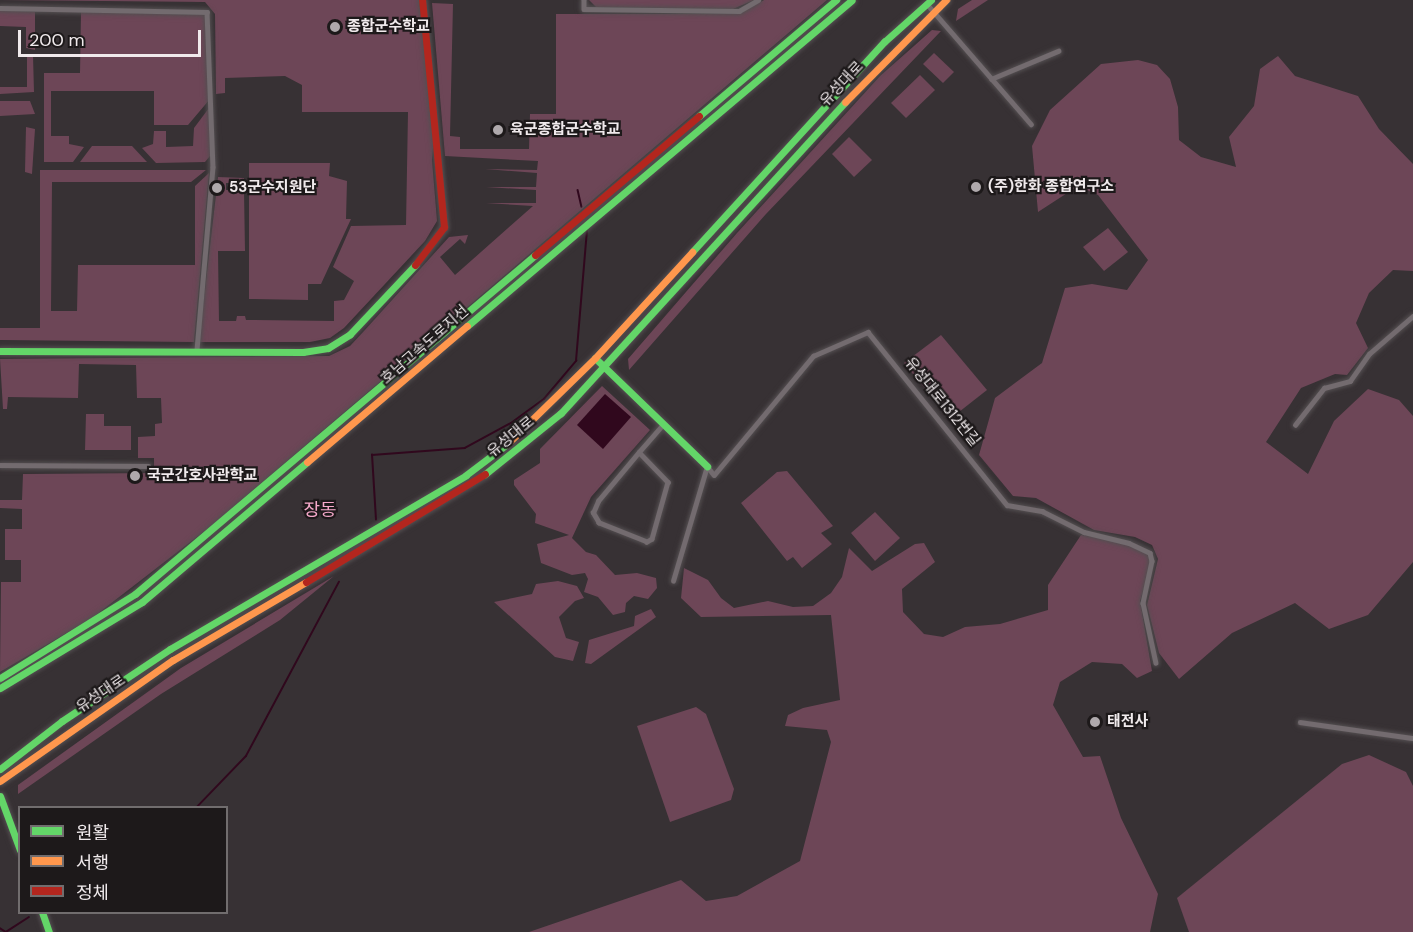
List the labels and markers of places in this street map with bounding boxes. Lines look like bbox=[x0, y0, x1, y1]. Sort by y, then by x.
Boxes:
place label: 종합군수학교 bbox=[347, 18, 430, 36]
marker: 종합군수학교 bbox=[328, 20, 342, 34]
place label: 육군종합군수학교 bbox=[510, 121, 620, 139]
marker: 육군종합군수학교 bbox=[491, 123, 505, 137]
place label: (주)한화 종합연구소 bbox=[988, 178, 1114, 196]
place label: 53군수지원단 bbox=[229, 179, 316, 197]
marker: (주)한화 종합연구소 bbox=[969, 180, 983, 194]
marker: 53군수지원단 bbox=[210, 181, 224, 195]
place label: 국군간호사관학교 bbox=[147, 467, 257, 485]
marker: 국군간호사관학교 bbox=[128, 469, 142, 483]
place label: 태전사 bbox=[1107, 713, 1148, 731]
marker: 태전사 bbox=[1088, 715, 1102, 729]

